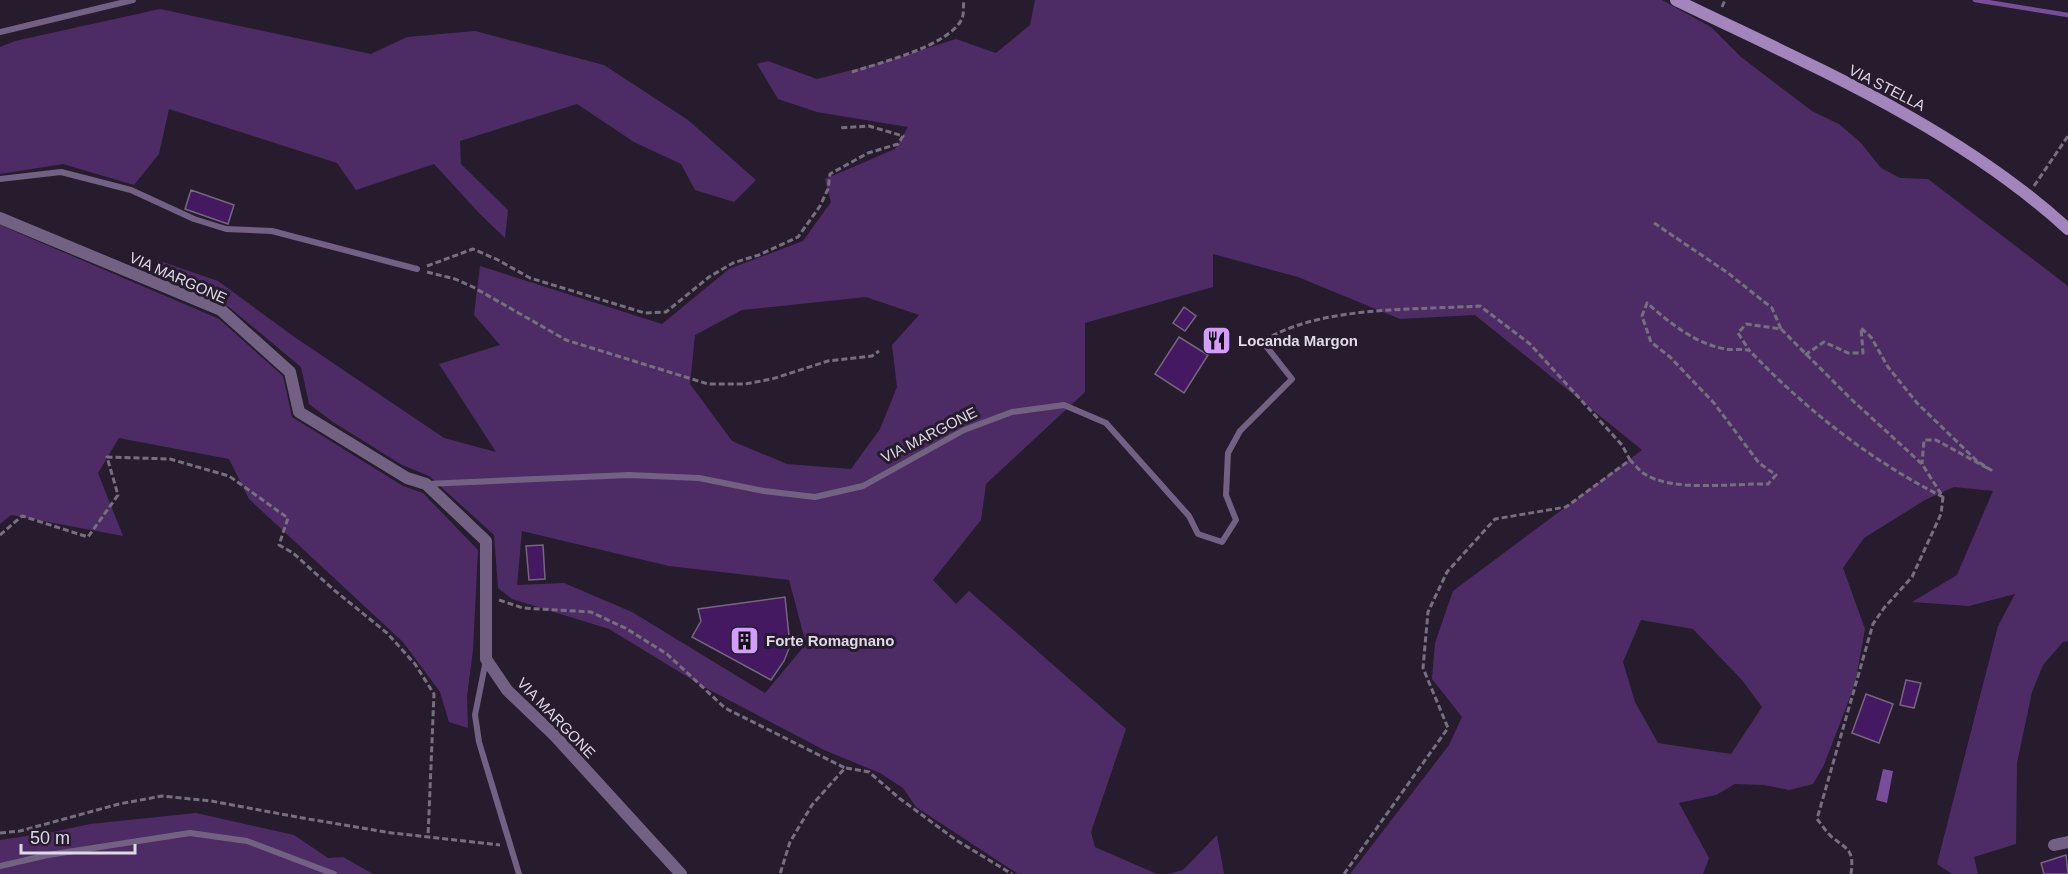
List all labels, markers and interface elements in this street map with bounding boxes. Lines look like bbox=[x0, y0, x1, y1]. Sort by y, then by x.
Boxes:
street label: VIA STELLA bbox=[1846, 61, 1928, 114]
street label: VIA MARGONE bbox=[127, 248, 230, 307]
restaurant icon: Locanda Margon bbox=[1201, 325, 1233, 357]
place label: Locanda Margon bbox=[1238, 332, 1358, 349]
street label: VIA MARGONE bbox=[878, 403, 979, 466]
building icon: Forte Romagnano bbox=[729, 625, 761, 657]
place label: Forte Romagnano bbox=[766, 632, 894, 649]
street label: VIA MARGONE bbox=[514, 674, 599, 761]
scale bar bbox=[21, 817, 135, 855]
text: 50 m bbox=[30, 828, 70, 848]

